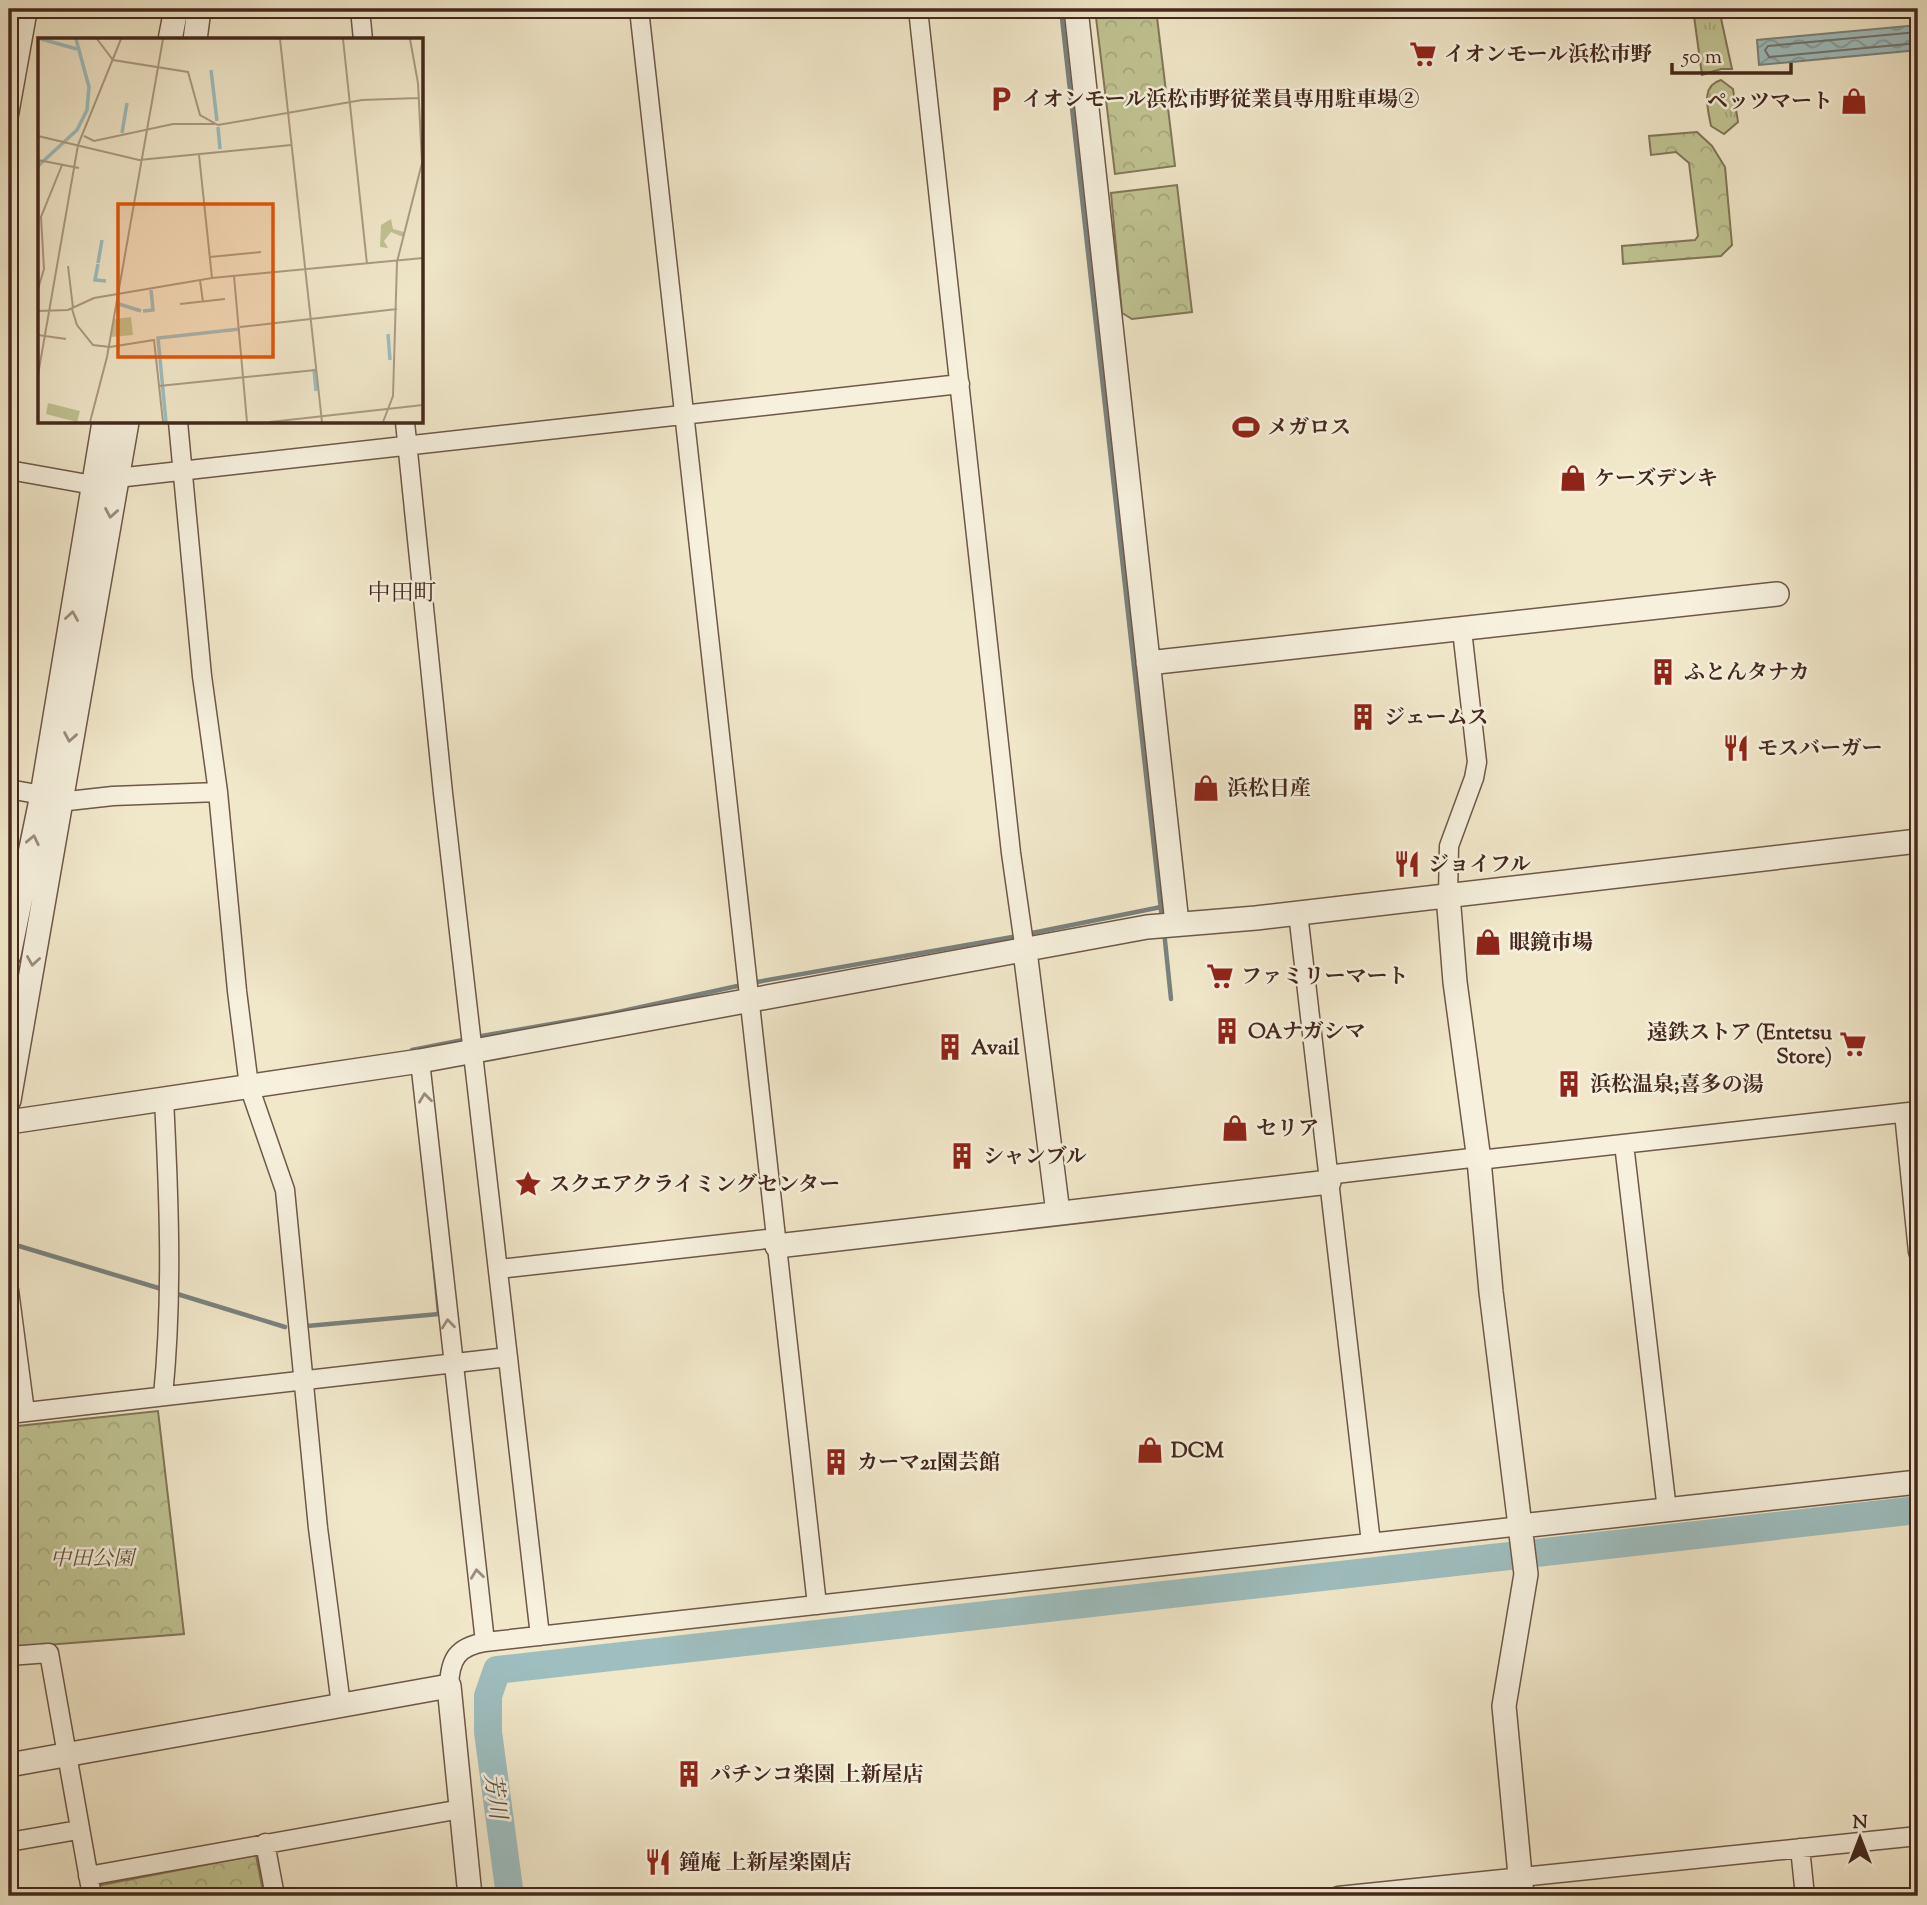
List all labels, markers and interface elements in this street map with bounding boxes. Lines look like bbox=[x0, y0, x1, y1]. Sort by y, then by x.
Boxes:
scale bar bbox=[1672, 32, 1790, 76]
inset map bbox=[38, 38, 424, 424]
supermarket icon: イオンモール浜松市野 bbox=[1408, 39, 1438, 69]
place label: イオンモール浜松市野 bbox=[1444, 41, 1652, 71]
text: 50 m bbox=[1681, 43, 1722, 73]
parking icon: イオンモール浜松市野従業員専用駐車場② bbox=[986, 84, 1016, 114]
place label: イオンモール浜松市野従業員専用駐車場② bbox=[1022, 86, 1419, 116]
shop icon: ペッツマート bbox=[1839, 86, 1869, 116]
place label: ペッツマート bbox=[1707, 88, 1833, 118]
sports icon: メガロス bbox=[1231, 412, 1261, 442]
place label: メガロス bbox=[1267, 414, 1351, 444]
shop icon: ケーズデンキ bbox=[1558, 463, 1588, 493]
place label: ケーズデンキ bbox=[1594, 465, 1718, 495]
one-way arrow bbox=[104, 507, 119, 519]
district label: 中田町 bbox=[368, 578, 437, 611]
one-way arrow bbox=[64, 610, 79, 622]
building icon: ふとんタナカ bbox=[1648, 657, 1678, 687]
place label: ふとんタナカ bbox=[1684, 659, 1810, 689]
building icon: ジェームス bbox=[1348, 702, 1378, 732]
place label: ジェームス bbox=[1384, 704, 1489, 734]
one-way arrow bbox=[64, 731, 79, 743]
restaurant icon: モスバーガー bbox=[1721, 733, 1751, 763]
place label: モスバーガー bbox=[1757, 735, 1883, 765]
shop icon: 浜松日産 bbox=[1191, 773, 1221, 803]
place label: 浜松日産 bbox=[1227, 775, 1311, 805]
one-way arrow bbox=[24, 834, 39, 846]
restaurant icon: ジョイフル bbox=[1392, 849, 1422, 879]
place label: ジョイフル bbox=[1428, 851, 1531, 881]
shop icon: 眼鏡市場 bbox=[1473, 927, 1503, 957]
place label: 眼鏡市場 bbox=[1509, 929, 1593, 959]
one-way arrow bbox=[26, 955, 41, 967]
supermarket icon: ファミリーマート bbox=[1205, 961, 1235, 991]
place label: ファミリーマート bbox=[1241, 963, 1409, 993]
building icon: OAナガシマ bbox=[1212, 1016, 1242, 1046]
place label: OAナガシマ bbox=[1248, 1018, 1366, 1048]
place label: 遠鉄ストア (Entetsu Store) bbox=[1647, 1019, 1833, 1073]
supermarket icon: 遠鉄ストア (Entetsu Store) bbox=[1838, 1029, 1868, 1059]
building icon: Avail bbox=[935, 1032, 965, 1062]
place label: Avail bbox=[971, 1034, 1020, 1064]
building icon: 浜松温泉;喜多の湯 bbox=[1554, 1069, 1584, 1099]
place label: 浜松温泉;喜多の湯 bbox=[1590, 1071, 1764, 1101]
one-way arrow bbox=[417, 1092, 432, 1104]
shop icon: セリア bbox=[1220, 1113, 1250, 1143]
place label: セリア bbox=[1256, 1115, 1319, 1145]
building icon: シャンブル bbox=[947, 1141, 977, 1171]
place label: シャンブル bbox=[983, 1143, 1087, 1173]
place icon: スクエアクライミングセンター bbox=[513, 1169, 543, 1199]
place label: スクエアクライミングセンター bbox=[549, 1171, 840, 1201]
one-way arrow bbox=[441, 1318, 456, 1330]
shop icon: DCM bbox=[1135, 1435, 1165, 1465]
place label: DCM bbox=[1171, 1437, 1225, 1467]
building icon: カーマ21園芸館 bbox=[821, 1447, 851, 1477]
place label: カーマ21園芸館 bbox=[857, 1449, 1000, 1479]
park label: 中田公園 bbox=[50, 1545, 137, 1575]
one-way arrow bbox=[469, 1568, 484, 1580]
building icon: パチンコ楽園 上新屋店 bbox=[674, 1759, 704, 1789]
place label: パチンコ楽園 上新屋店 bbox=[710, 1761, 923, 1791]
water label: 芳川 bbox=[474, 1771, 513, 1824]
north arrow bbox=[1826, 1804, 1896, 1874]
text: N bbox=[1852, 1810, 1868, 1837]
restaurant icon: 鐘庵 上新屋楽園店 bbox=[643, 1847, 673, 1877]
place label: 鐘庵 上新屋楽園店 bbox=[679, 1849, 851, 1879]

